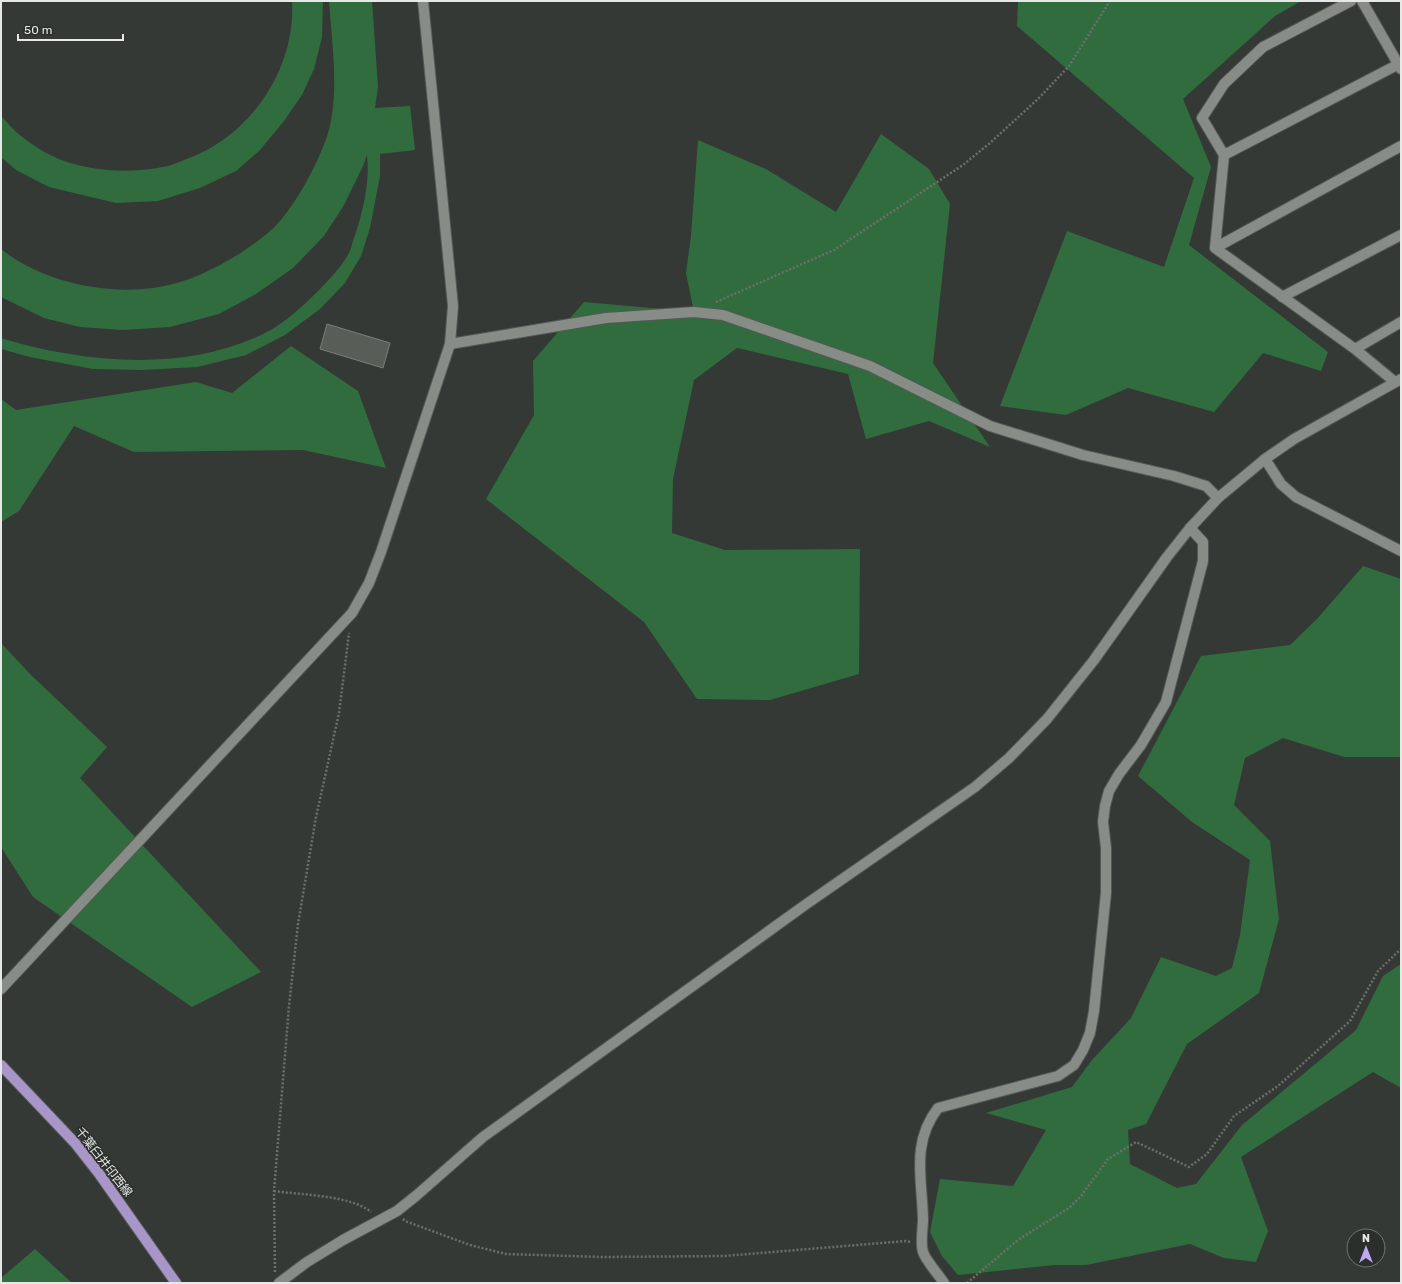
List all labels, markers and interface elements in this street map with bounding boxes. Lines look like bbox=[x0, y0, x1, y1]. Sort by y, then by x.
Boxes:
scale bar bbox=[18, 16, 123, 42]
text: 50 m bbox=[24, 23, 52, 37]
street label: 千葉臼井印西線 bbox=[73, 1125, 135, 1199]
north arrow bbox=[1346, 1228, 1386, 1268]
text: N bbox=[1362, 1232, 1370, 1245]

